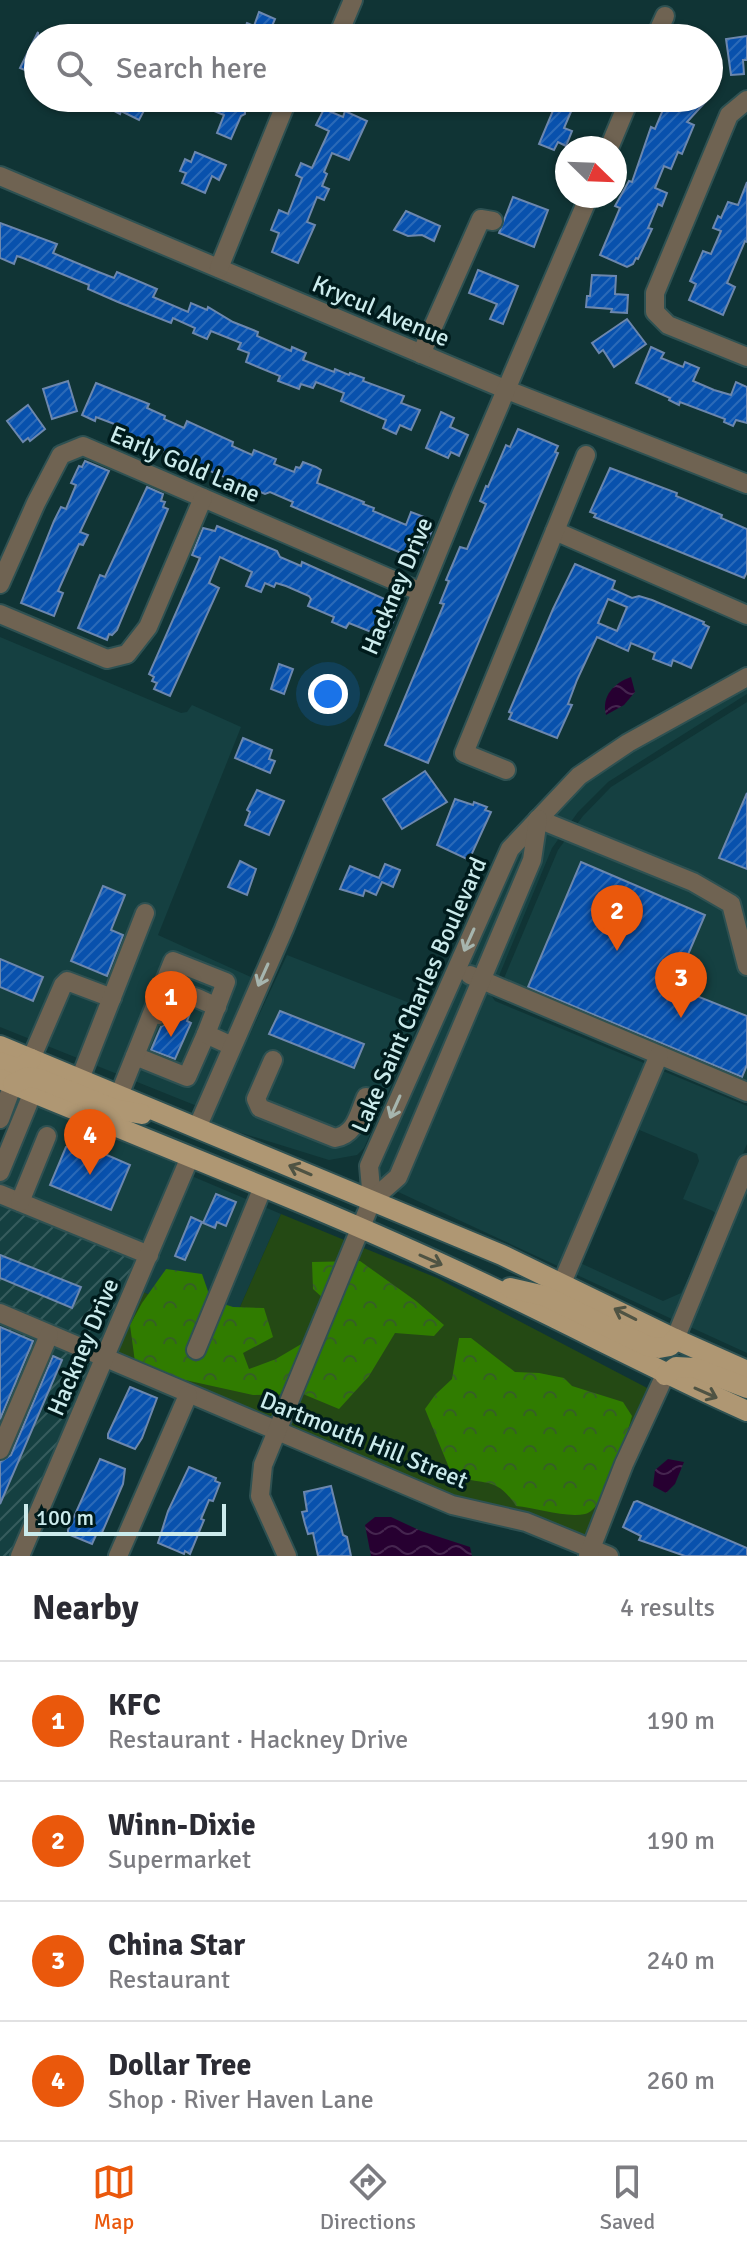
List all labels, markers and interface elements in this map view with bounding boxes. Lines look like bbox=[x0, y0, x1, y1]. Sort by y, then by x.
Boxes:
search box bbox=[24, 24, 723, 112]
icon: search bbox=[52, 46, 96, 90]
text: Search here bbox=[116, 50, 267, 87]
north arrow bbox=[555, 136, 627, 208]
street label: Krycul Avenue bbox=[308, 269, 454, 353]
street label: Early Gold Lane bbox=[105, 419, 265, 509]
street label: Hackney Drive bbox=[355, 513, 439, 659]
your location bbox=[308, 674, 348, 714]
street label: Lake Saint Charles Boulevard bbox=[345, 853, 493, 1137]
pin: 2 bbox=[591, 885, 643, 951]
one-way arrow bbox=[461, 928, 476, 952]
pin: 3 bbox=[655, 952, 707, 1018]
one-way arrow bbox=[255, 963, 270, 987]
pin: 1 bbox=[145, 971, 197, 1037]
one-way arrow bbox=[387, 1095, 402, 1119]
pin: 4 bbox=[64, 1109, 116, 1175]
one-way arrow bbox=[288, 1162, 313, 1177]
one-way arrow bbox=[418, 1253, 443, 1268]
street label: Hackney Drive bbox=[41, 1274, 125, 1420]
one-way arrow bbox=[614, 1306, 638, 1321]
street label: Dartmouth Hill Street bbox=[256, 1385, 472, 1495]
one-way arrow bbox=[693, 1386, 718, 1401]
scale bar bbox=[24, 1500, 226, 1536]
text: 100 m bbox=[36, 1504, 94, 1531]
text: Nearby bbox=[32, 1587, 139, 1629]
text: 4 results bbox=[620, 1592, 715, 1624]
text: KFC bbox=[108, 1687, 161, 1724]
text: 1 bbox=[51, 1705, 65, 1737]
text: 190 m bbox=[646, 1705, 715, 1737]
text: Restaurant · Hackney Drive bbox=[108, 1724, 408, 1756]
text: Winn-Dixie bbox=[108, 1807, 256, 1844]
text: 2 bbox=[51, 1825, 65, 1857]
text: 190 m bbox=[646, 1825, 715, 1857]
text: Supermarket bbox=[108, 1844, 251, 1876]
text: China Star bbox=[108, 1927, 245, 1964]
text: 3 bbox=[51, 1945, 65, 1977]
text: 240 m bbox=[646, 1945, 715, 1977]
text: Restaurant bbox=[108, 1964, 230, 1996]
text: Dollar Tree bbox=[108, 2047, 251, 2084]
text: 4 bbox=[51, 2065, 65, 2097]
text: 260 m bbox=[646, 2065, 715, 2097]
text: Shop · River Haven Lane bbox=[108, 2084, 374, 2116]
tab: Map bbox=[92, 2160, 136, 2235]
tab: Directions bbox=[320, 2160, 416, 2235]
tab: Saved bbox=[600, 2160, 655, 2235]

